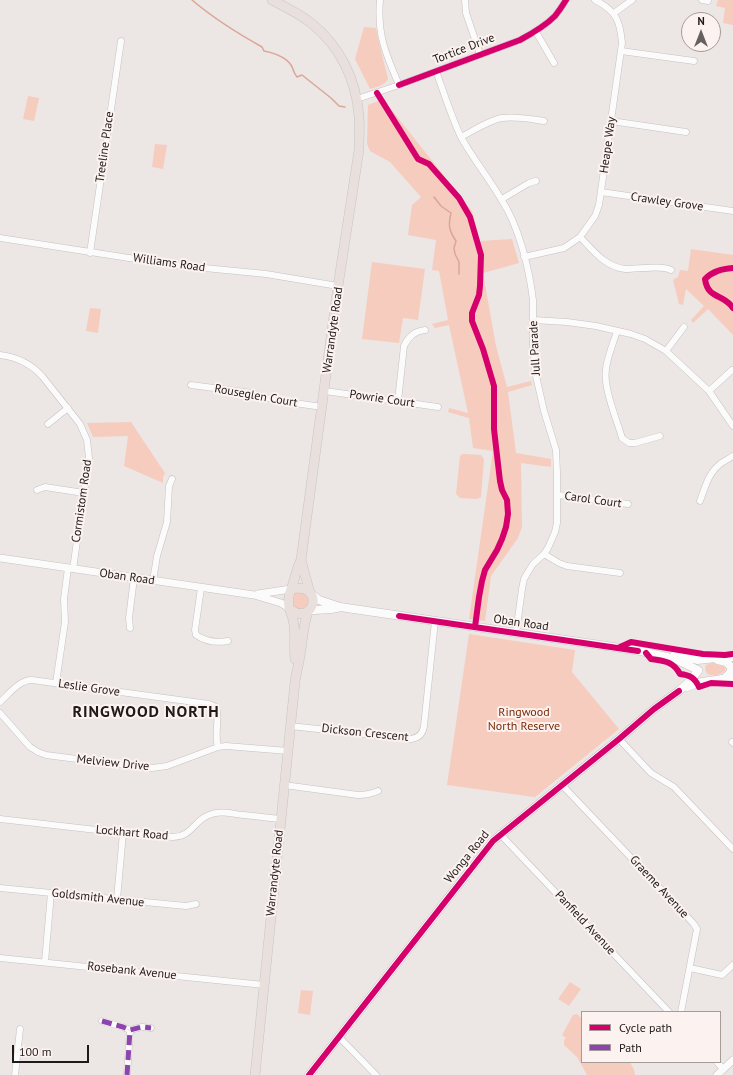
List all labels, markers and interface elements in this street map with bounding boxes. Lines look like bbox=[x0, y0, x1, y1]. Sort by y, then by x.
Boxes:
north arrow bbox=[681, 12, 721, 52]
text: N bbox=[697, 14, 705, 28]
street label: Tortice Drive bbox=[431, 31, 497, 67]
street label: Treeline Place bbox=[93, 111, 117, 183]
street label: Heape Way bbox=[597, 116, 619, 174]
street label: Crawley Grove bbox=[630, 190, 704, 214]
street label: Williams Road bbox=[132, 251, 206, 275]
street label: Warrandyte Road bbox=[320, 286, 346, 374]
street label: Jull Parade bbox=[526, 320, 544, 376]
street label: Rouseglen Court bbox=[213, 382, 299, 410]
street label: Powrie Court bbox=[348, 387, 416, 411]
street label: Cormistom Road bbox=[69, 459, 95, 543]
street label: Carol Court bbox=[563, 489, 623, 511]
street label: Oban Road bbox=[98, 566, 156, 588]
street label: Oban Road bbox=[492, 612, 550, 634]
street label: Leslie Grove bbox=[57, 677, 121, 699]
district label: RINGWOOD NORTH bbox=[72, 702, 220, 722]
park label: Ringwood North Reserve bbox=[488, 706, 560, 734]
street label: Dickson Crescent bbox=[321, 721, 409, 745]
street label: Melview Drive bbox=[76, 752, 150, 774]
street label: Lockhart Road bbox=[95, 823, 169, 843]
street label: Wonga Road bbox=[441, 828, 493, 886]
street label: Warrandyte Road bbox=[263, 829, 287, 917]
street label: Graeme Avenue bbox=[626, 853, 692, 921]
street label: Goldsmith Avenue bbox=[51, 886, 145, 910]
street label: Panfield Avenue bbox=[552, 888, 618, 958]
street label: Rosebank Avenue bbox=[87, 959, 177, 983]
legend bbox=[581, 1011, 721, 1063]
text: Cycle path bbox=[619, 1020, 672, 1035]
scale bar bbox=[14, 1037, 91, 1063]
text: Path bbox=[619, 1040, 642, 1055]
text: 100 m bbox=[19, 1044, 52, 1059]

